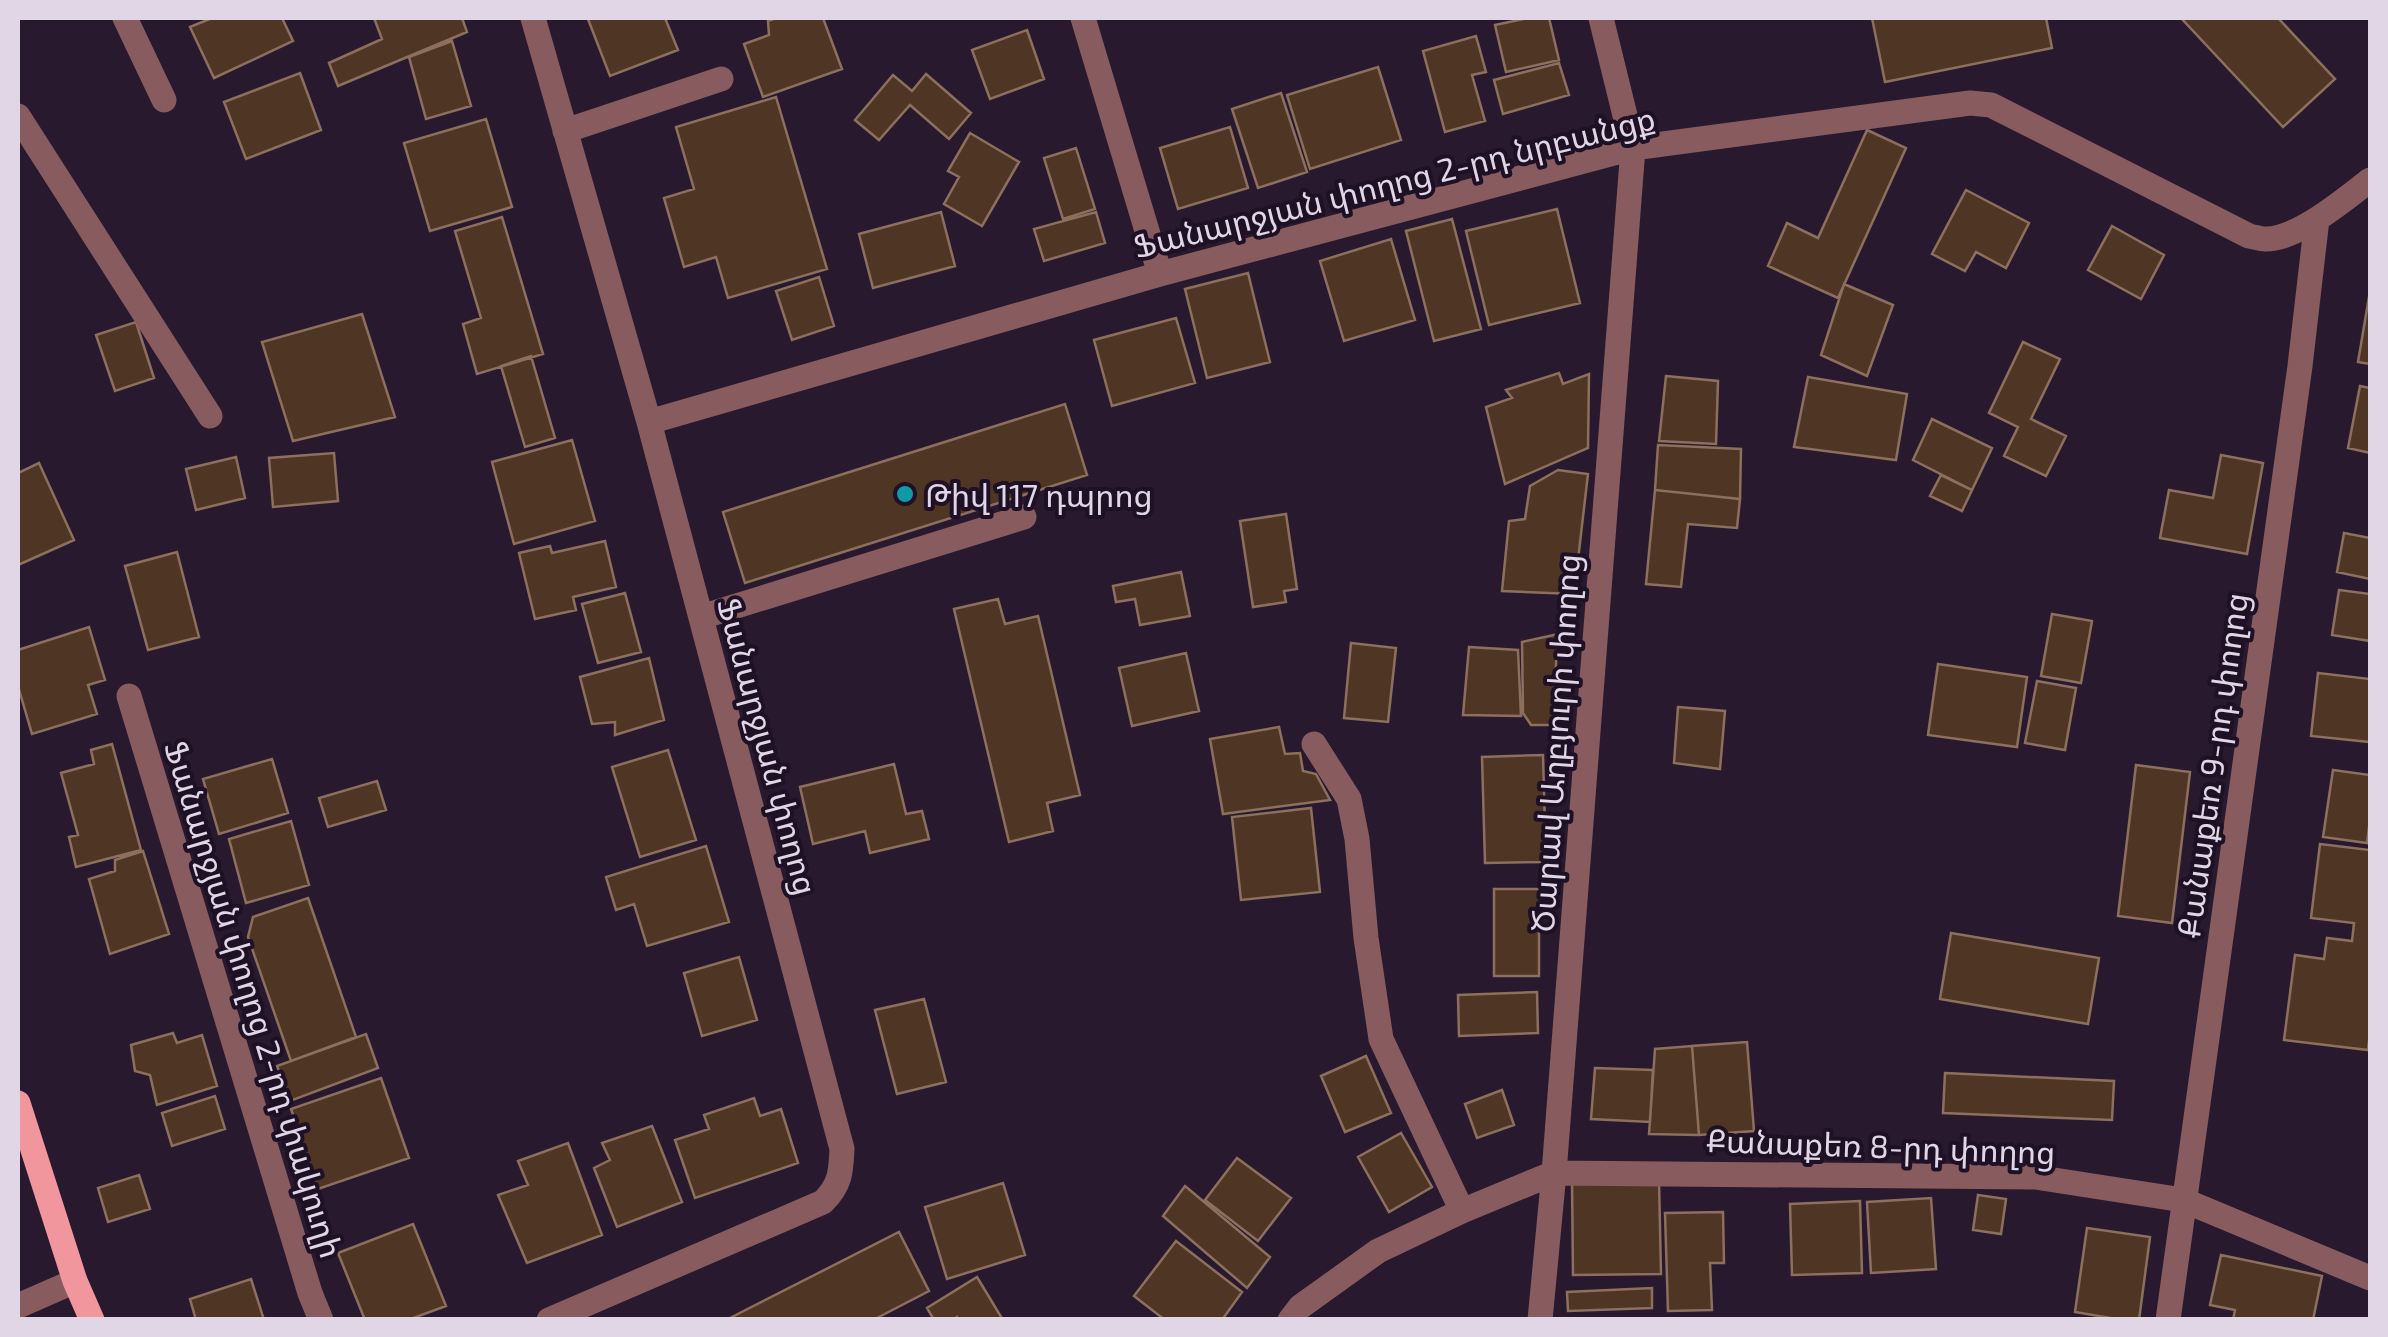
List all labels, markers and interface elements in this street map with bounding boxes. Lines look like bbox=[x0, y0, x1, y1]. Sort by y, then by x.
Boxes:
street label: Ֆանարջյան փողոց 2-րդ նրբանցք bbox=[1129, 98, 1659, 266]
place label: Թիվ 117 դպրոց bbox=[925, 475, 1153, 515]
marker: Թիվ 117 դպրոց bbox=[894, 483, 916, 505]
street label: Ծարավ Աղբյուրի փողոց bbox=[1522, 552, 1588, 934]
street label: Քանաքեռ 9-րդ փողոց bbox=[2168, 590, 2256, 940]
street label: Ֆանարջյան փողոց bbox=[709, 593, 827, 899]
street label: Ֆանարջյան փողոց 2-րդ փակուղի bbox=[156, 736, 352, 1263]
street label: Քանաքեռ 8-րդ փողոց bbox=[1706, 1120, 2056, 1172]

